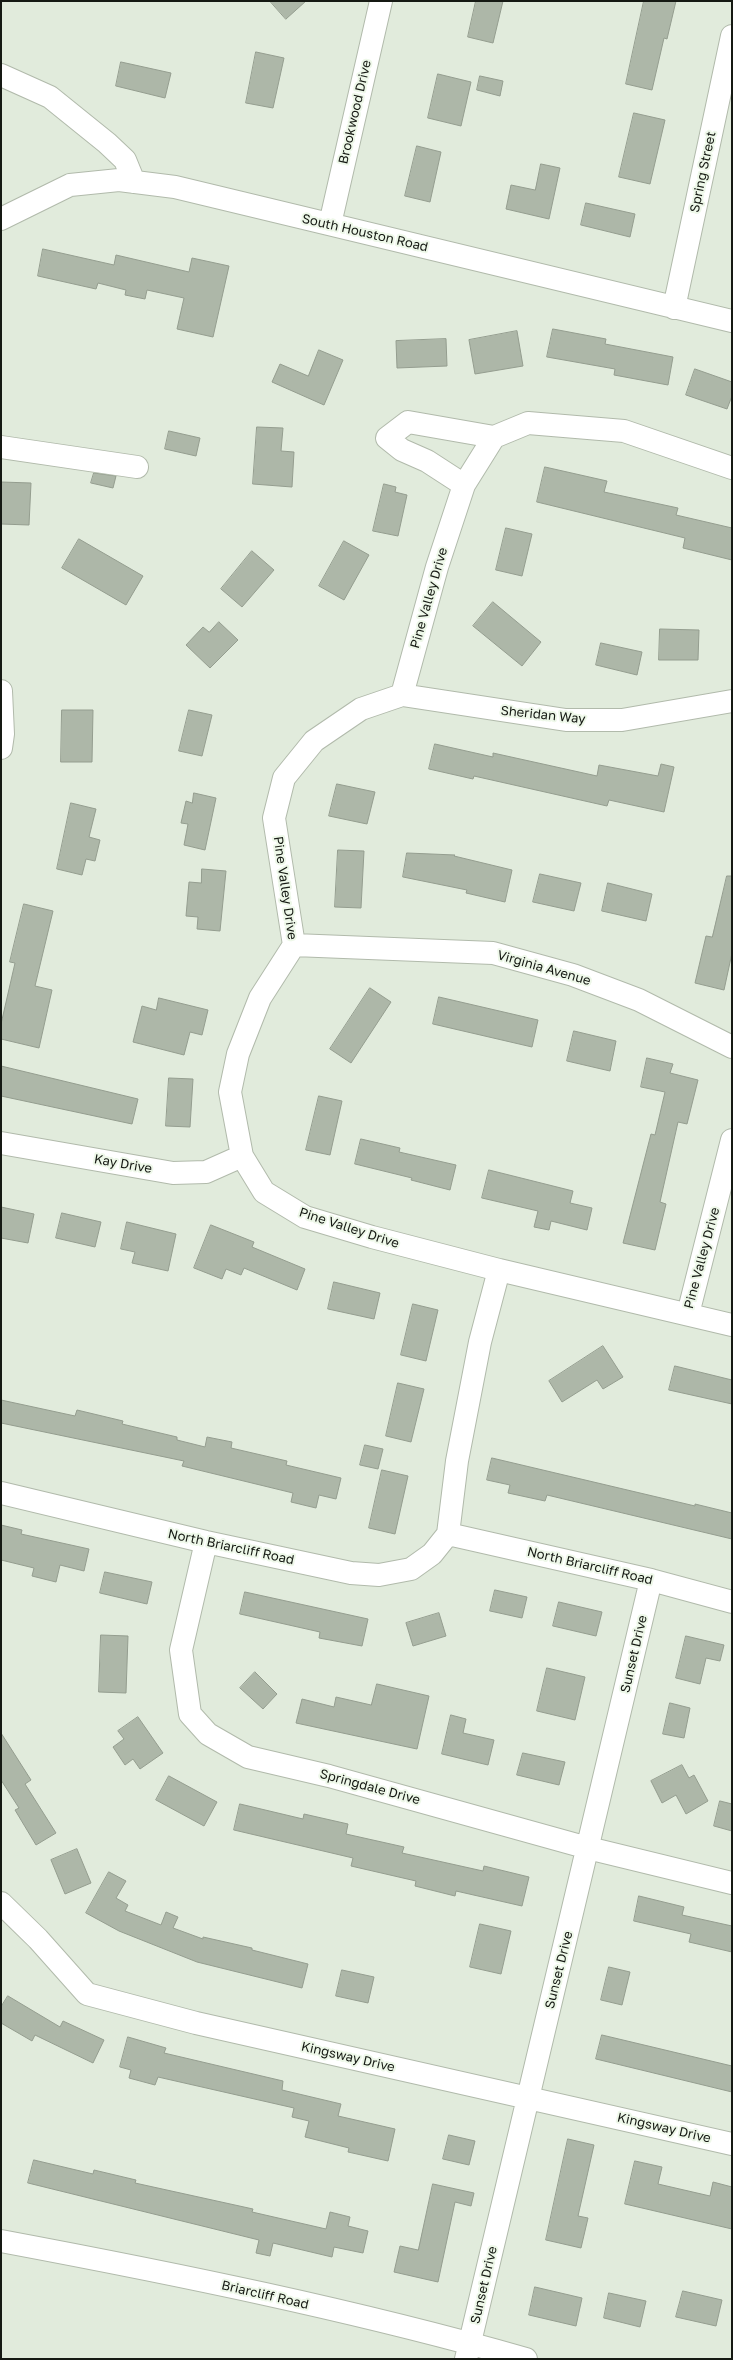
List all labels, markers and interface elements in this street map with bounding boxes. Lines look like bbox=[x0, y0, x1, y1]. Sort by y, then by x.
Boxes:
street label: Brookwood Drive bbox=[335, 59, 375, 165]
street label: Spring Street bbox=[687, 130, 719, 214]
street label: South Houston Road bbox=[300, 211, 430, 255]
street label: Pine Valley Drive bbox=[407, 546, 451, 650]
street label: Sheridan Way bbox=[500, 703, 586, 727]
street label: Pine Valley Drive bbox=[270, 835, 300, 941]
street label: Virginia Avenue bbox=[495, 947, 593, 989]
street label: Kay Drive bbox=[93, 1151, 153, 1177]
street label: Pine Valley Drive bbox=[297, 1204, 401, 1252]
street label: Pine Valley Drive bbox=[681, 1206, 723, 1310]
street label: North Briarcliff Road bbox=[167, 1526, 295, 1568]
street label: North Briarcliff Road bbox=[526, 1544, 654, 1588]
street label: Sunset Drive bbox=[617, 1614, 651, 1694]
street label: Springdale Drive bbox=[318, 1766, 422, 1808]
street label: Sunset Drive bbox=[542, 1930, 576, 2010]
street label: Kingsway Drive bbox=[300, 2039, 396, 2075]
street label: Kingsway Drive bbox=[616, 2110, 712, 2146]
street label: Sunset Drive bbox=[467, 2245, 501, 2325]
street label: Briarcliff Road bbox=[220, 2277, 310, 2313]

